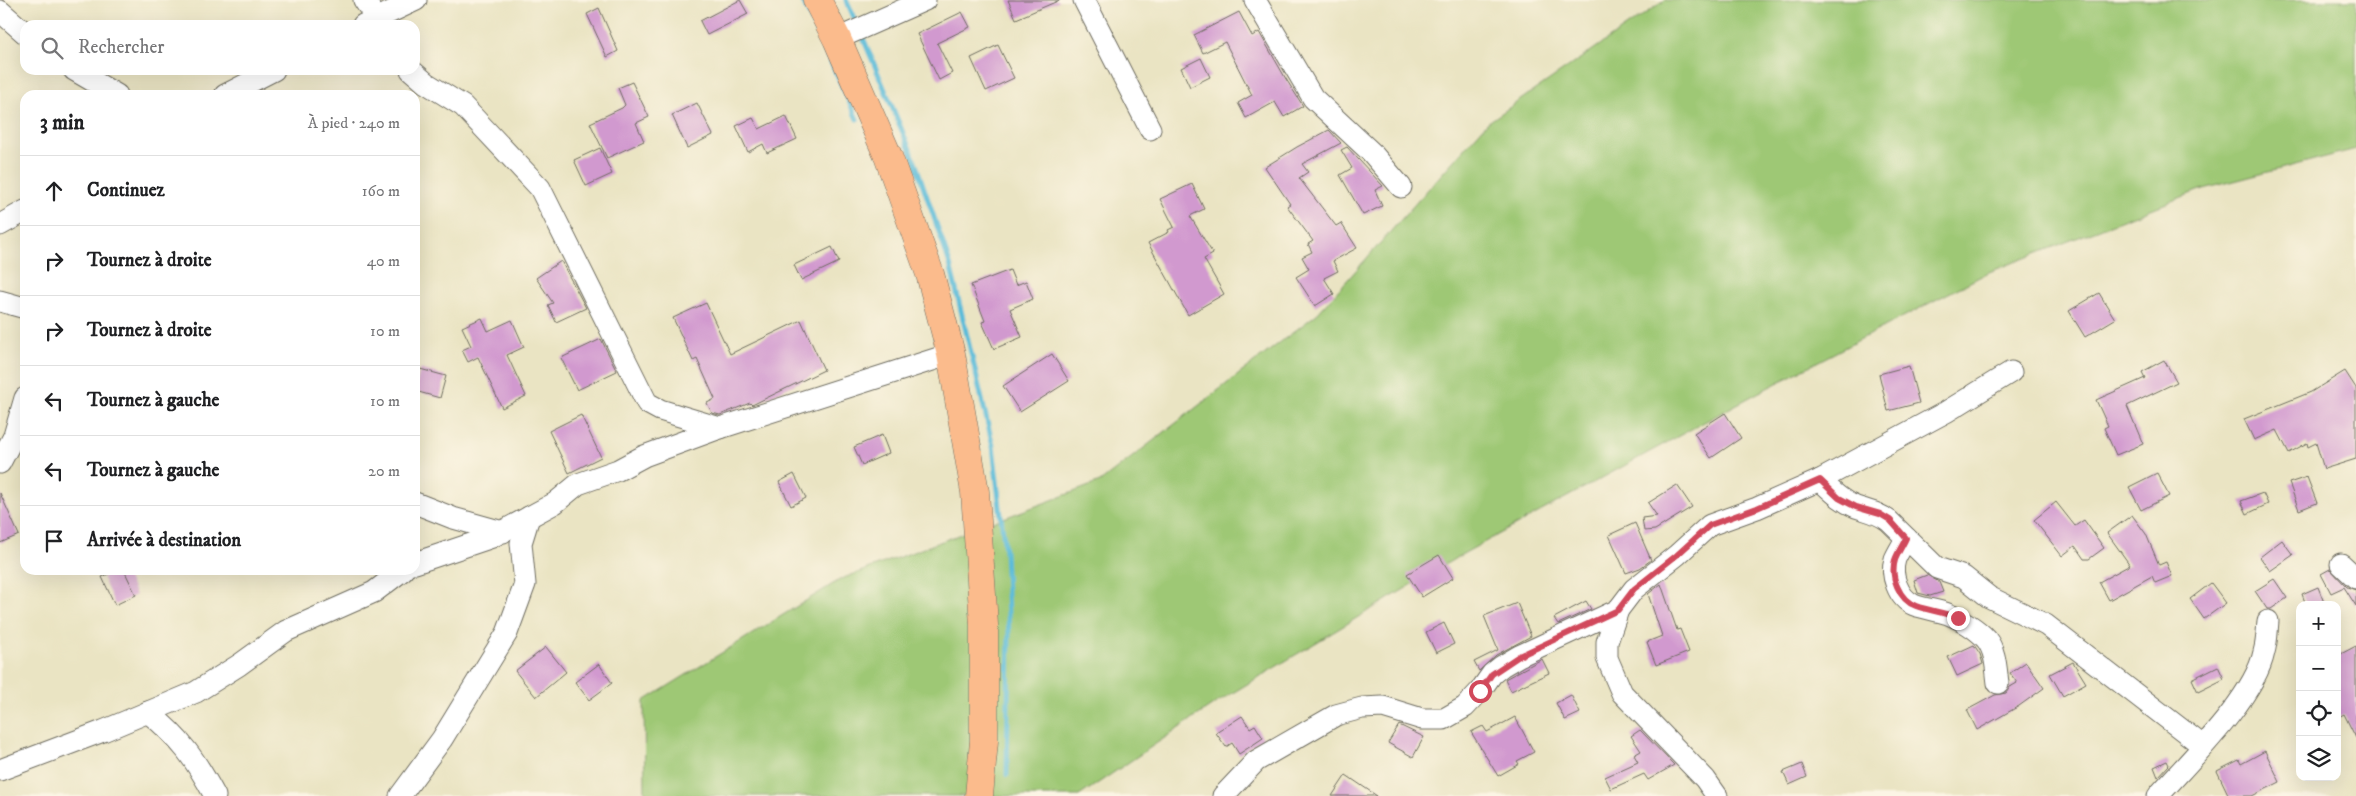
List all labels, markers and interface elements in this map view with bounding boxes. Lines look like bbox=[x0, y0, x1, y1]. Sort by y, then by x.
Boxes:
search box bbox=[20, 20, 420, 75]
icon: search bbox=[38, 34, 66, 62]
text: Rechercher bbox=[78, 36, 164, 59]
text: 3 min bbox=[40, 110, 85, 136]
text: À pied · 240 m bbox=[308, 113, 400, 133]
icon: ahead bbox=[40, 177, 68, 205]
text: Continuez bbox=[87, 179, 165, 202]
text: 160 m bbox=[362, 181, 400, 201]
icon: right bbox=[40, 247, 68, 275]
text: Tournez à droite bbox=[87, 249, 212, 272]
text: 40 m bbox=[367, 251, 400, 271]
icon: right bbox=[40, 317, 68, 345]
text: Tournez à droite bbox=[87, 319, 212, 342]
text: 10 m bbox=[370, 321, 400, 341]
icon: left bbox=[40, 387, 68, 415]
text: Tournez à gauche bbox=[87, 389, 219, 412]
text: 10 m bbox=[370, 391, 400, 411]
icon: left bbox=[40, 457, 68, 485]
text: Tournez à gauche bbox=[87, 459, 219, 482]
text: 20 m bbox=[368, 461, 400, 481]
icon: arrive bbox=[40, 527, 68, 555]
text: Arrivée à destination bbox=[87, 529, 241, 552]
map controls bbox=[2296, 601, 2341, 781]
button: + bbox=[2296, 601, 2341, 646]
route end bbox=[1947, 607, 1970, 630]
button: − bbox=[2296, 646, 2341, 691]
route start bbox=[1469, 680, 1492, 703]
button: locate bbox=[2296, 691, 2341, 736]
button: layers bbox=[2296, 736, 2341, 781]

